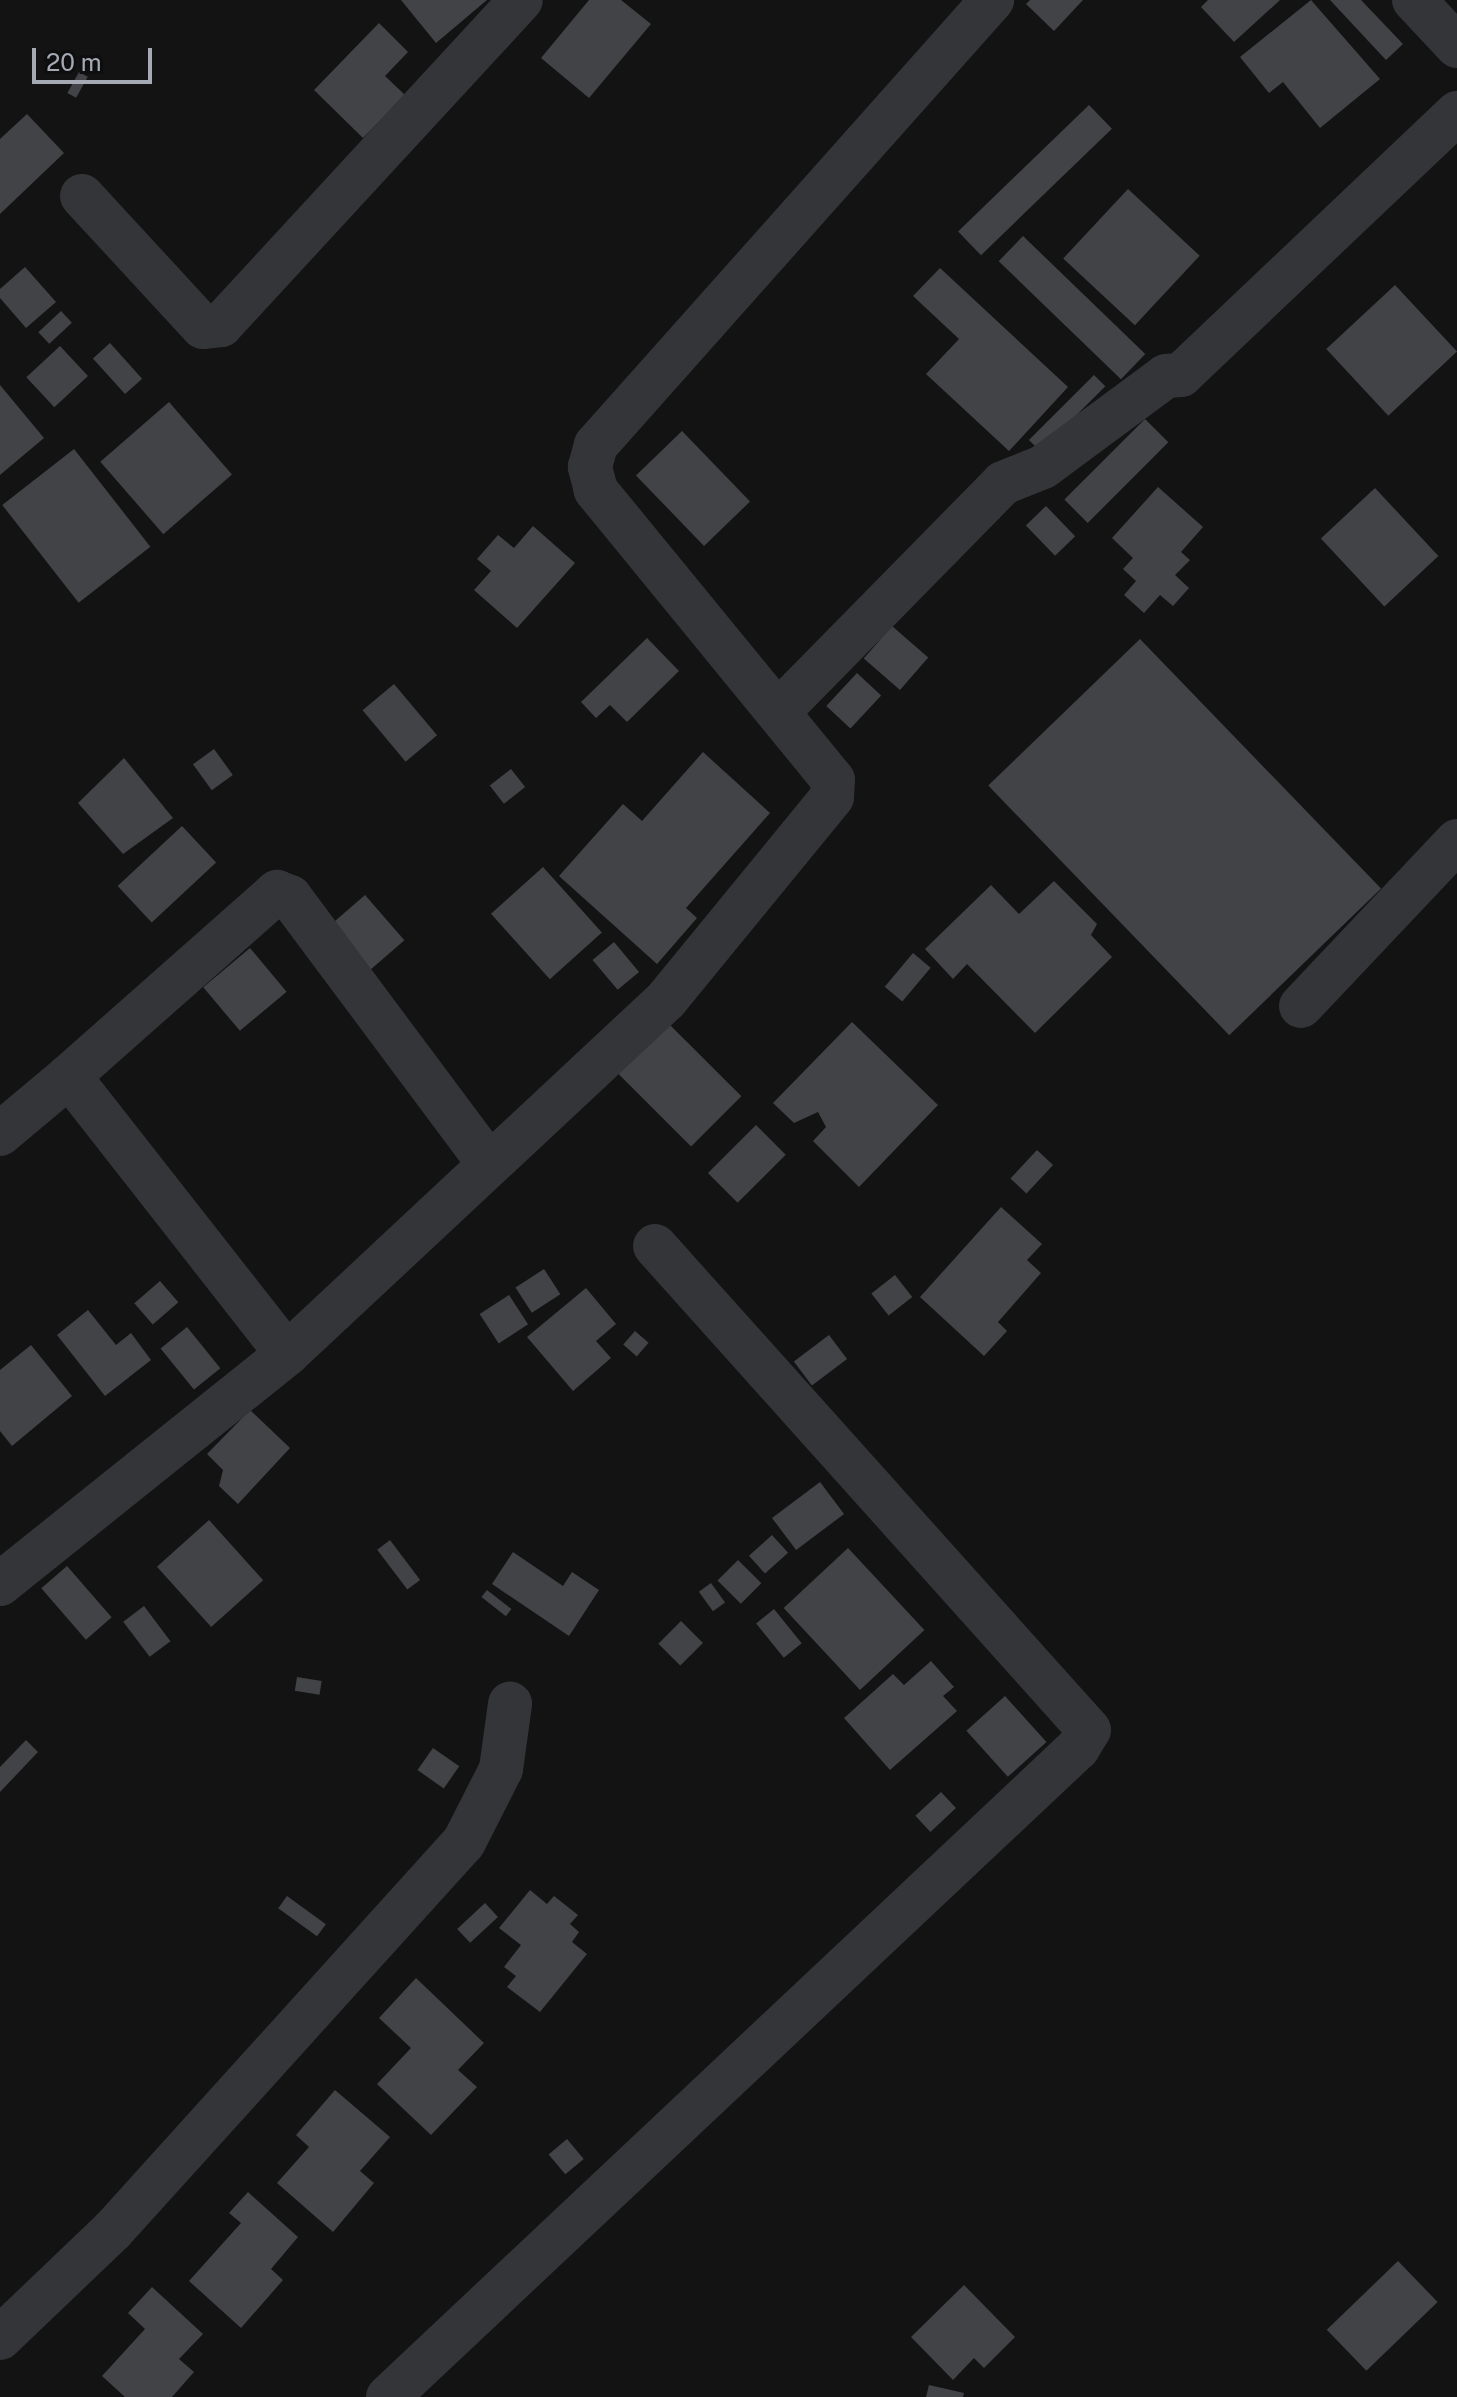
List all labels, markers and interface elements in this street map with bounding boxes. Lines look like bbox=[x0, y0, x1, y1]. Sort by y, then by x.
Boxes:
scale bar bbox=[36, 32, 156, 82]
text: 20 m bbox=[46, 48, 102, 76]

